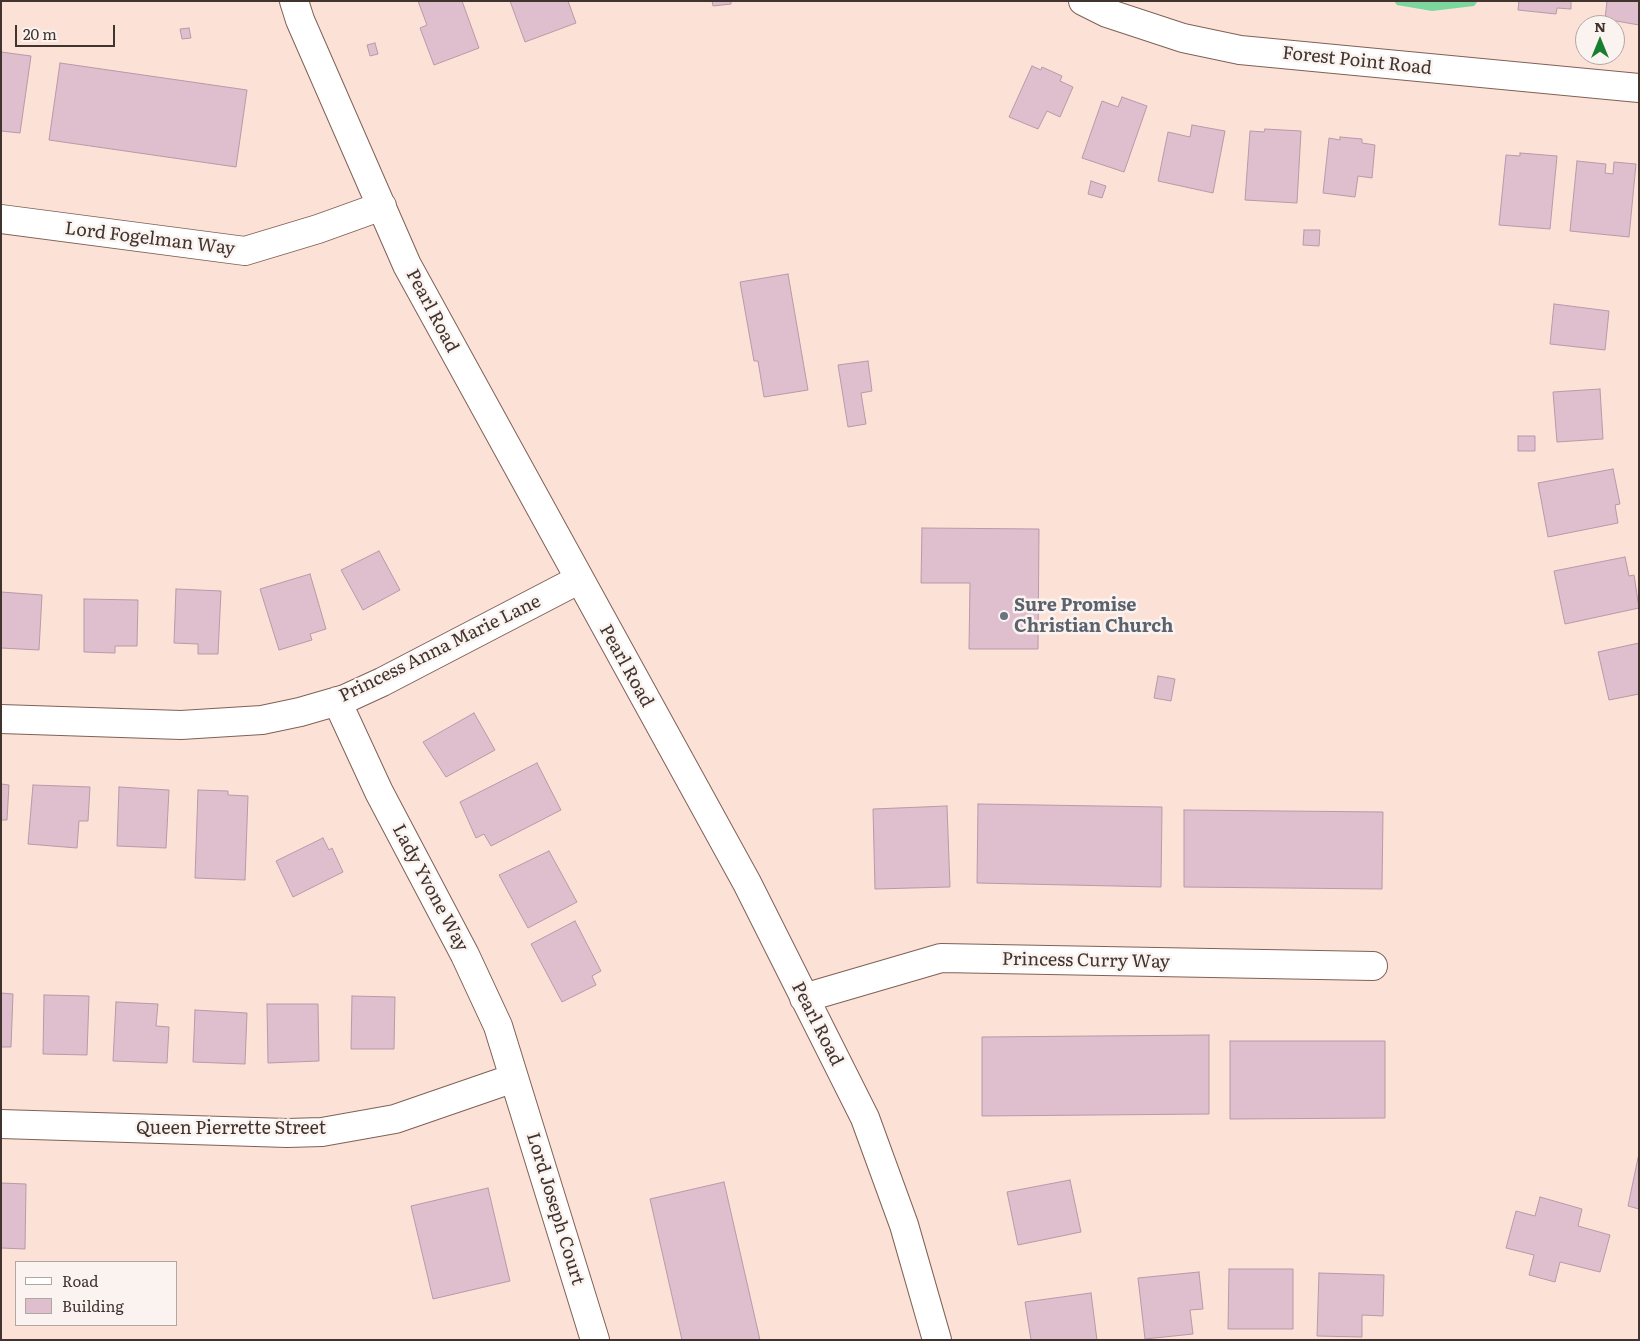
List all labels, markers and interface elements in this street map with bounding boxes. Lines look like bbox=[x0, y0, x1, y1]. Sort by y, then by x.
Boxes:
scale bar bbox=[18, 15, 118, 47]
north arrow bbox=[1575, 15, 1625, 65]
text: N bbox=[1594, 16, 1606, 36]
text: 20 m bbox=[23, 22, 57, 45]
street label: Forest Point Road bbox=[1281, 42, 1433, 80]
street label: Lord Fogelman Way bbox=[64, 218, 236, 260]
street label: Pearl Road bbox=[401, 266, 463, 356]
street label: Princess Anna Marie Lane bbox=[336, 591, 544, 707]
place label: Sure Promise Christian Church bbox=[1014, 595, 1173, 638]
marker: Sure Promise Christian Church bbox=[998, 610, 1010, 622]
street label: Pearl Road bbox=[594, 621, 658, 711]
street label: Lady Yvone Way bbox=[387, 821, 473, 955]
street label: Princess Curry Way bbox=[1002, 949, 1170, 973]
street label: Pearl Road bbox=[787, 978, 847, 1070]
street label: Queen Pierrette Street bbox=[136, 1118, 326, 1140]
street label: Lord Joseph Court bbox=[522, 1130, 588, 1288]
legend bbox=[15, 1261, 178, 1326]
text: Road bbox=[62, 1269, 98, 1292]
text: Building bbox=[62, 1294, 124, 1317]

